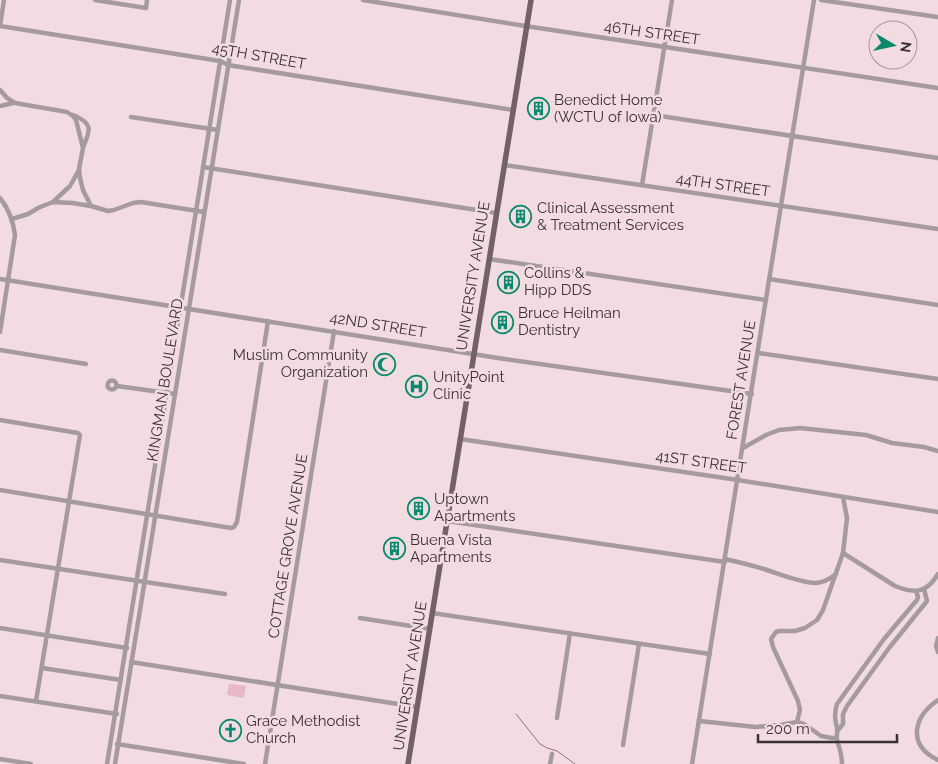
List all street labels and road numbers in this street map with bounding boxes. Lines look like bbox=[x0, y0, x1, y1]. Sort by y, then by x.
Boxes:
street label: 46TH STREET bbox=[603, 17, 701, 49]
street label: 45TH STREET bbox=[210, 39, 308, 73]
street label: 44TH STREET bbox=[675, 169, 771, 201]
street label: UNIVERSITY AVENUE bbox=[452, 200, 494, 352]
street label: KINGMAN BOULEVARD bbox=[143, 297, 187, 463]
street label: 42ND STREET bbox=[328, 308, 428, 342]
street label: FOREST AVENUE bbox=[723, 319, 759, 441]
street label: 41ST STREET bbox=[654, 447, 748, 477]
street label: COTTAGE GROVE AVENUE bbox=[265, 452, 311, 640]
street label: UNIVERSITY AVENUE bbox=[389, 600, 431, 752]

